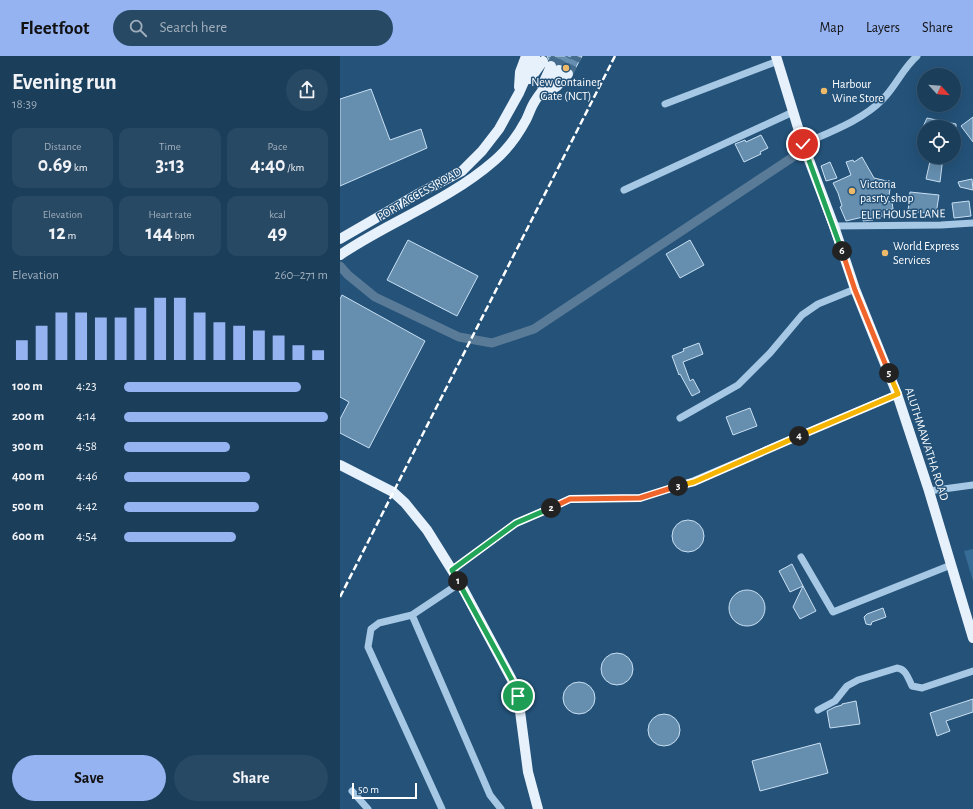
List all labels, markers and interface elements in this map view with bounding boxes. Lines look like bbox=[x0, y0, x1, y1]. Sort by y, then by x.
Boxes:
search box bbox=[113, 10, 393, 46]
icon: search bbox=[127, 17, 149, 39]
text: Fleetfoot bbox=[20, 19, 89, 38]
text: Search here bbox=[159, 20, 227, 35]
text: Map bbox=[819, 21, 844, 35]
text: Layers bbox=[866, 21, 900, 35]
text: Share bbox=[922, 21, 953, 35]
marker: New Container Gate (NCT) bbox=[561, 63, 571, 73]
north arrow bbox=[917, 68, 961, 112]
map controls bbox=[917, 68, 961, 164]
button: share bbox=[286, 69, 328, 111]
text: Evening run bbox=[12, 71, 117, 93]
place label: New Container Gate (NCT) bbox=[531, 76, 601, 102]
place label: Harbour Wine Store bbox=[832, 78, 884, 104]
marker: Harbour Wine Store bbox=[819, 86, 829, 96]
text: 18:39 bbox=[12, 98, 37, 111]
button: locate bbox=[917, 120, 961, 164]
pin bbox=[786, 127, 820, 161]
icon: check bbox=[792, 133, 814, 155]
text: Distance bbox=[44, 141, 81, 152]
text: Time bbox=[159, 141, 181, 152]
text: Pace bbox=[267, 141, 287, 152]
text: 0.69 bbox=[38, 155, 72, 175]
text: 3:13 bbox=[155, 155, 185, 175]
text: 4:40 bbox=[250, 155, 285, 175]
text: km bbox=[72, 162, 88, 173]
text: /km bbox=[285, 162, 304, 173]
street label: PORT ACCESS ROAD bbox=[375, 165, 463, 223]
place label: Victoria pasrty shop bbox=[860, 178, 914, 205]
marker: Victoria pasrty shop bbox=[847, 186, 857, 196]
street label: ELIE HOUSE LANE bbox=[861, 207, 945, 221]
text: Elevation bbox=[43, 209, 83, 220]
text: Heart rate bbox=[148, 209, 192, 220]
text: kcal bbox=[269, 209, 286, 220]
text: 12 bbox=[49, 223, 66, 243]
text: 144 bbox=[145, 223, 173, 243]
text: 49 bbox=[267, 223, 287, 243]
text: m bbox=[66, 230, 76, 241]
text: bpm bbox=[173, 230, 195, 241]
place label: World Express Services bbox=[893, 240, 959, 266]
pin: 6 bbox=[832, 241, 852, 261]
text: 6 bbox=[839, 245, 845, 256]
marker: World Express Services bbox=[880, 248, 890, 258]
text: Elevation bbox=[12, 269, 59, 282]
text: 260–271 m bbox=[275, 269, 328, 282]
pin: 5 bbox=[879, 363, 899, 383]
text: 5 bbox=[887, 367, 891, 378]
text: 100 m bbox=[12, 380, 43, 393]
text: 4:23 bbox=[76, 380, 97, 393]
street label: ALUTHMAWATHA ROAD bbox=[903, 386, 951, 502]
text: 200 m bbox=[12, 410, 44, 423]
text: 4:14 bbox=[76, 410, 96, 423]
pin: 4 bbox=[789, 426, 809, 446]
text: 4 bbox=[796, 430, 802, 441]
text: 300 m bbox=[12, 440, 44, 453]
text: 4:58 bbox=[76, 440, 97, 453]
text: 400 m bbox=[12, 470, 45, 483]
text: 4:46 bbox=[76, 470, 98, 483]
pin: 3 bbox=[668, 476, 688, 496]
text: 3 bbox=[676, 480, 680, 491]
pin: 2 bbox=[541, 498, 561, 518]
text: 500 m bbox=[12, 500, 44, 513]
text: 4:42 bbox=[76, 500, 97, 513]
text: 2 bbox=[548, 502, 554, 513]
text: 600 m bbox=[12, 530, 44, 543]
text: 4:54 bbox=[76, 530, 97, 543]
pin: 1 bbox=[448, 571, 468, 591]
text: 1 bbox=[456, 575, 460, 586]
pin bbox=[501, 679, 535, 713]
icon: arrive bbox=[507, 685, 529, 707]
button: Save bbox=[12, 755, 166, 801]
button: Share bbox=[174, 755, 328, 801]
scale bar bbox=[352, 781, 417, 800]
text: 50 m bbox=[358, 784, 379, 795]

